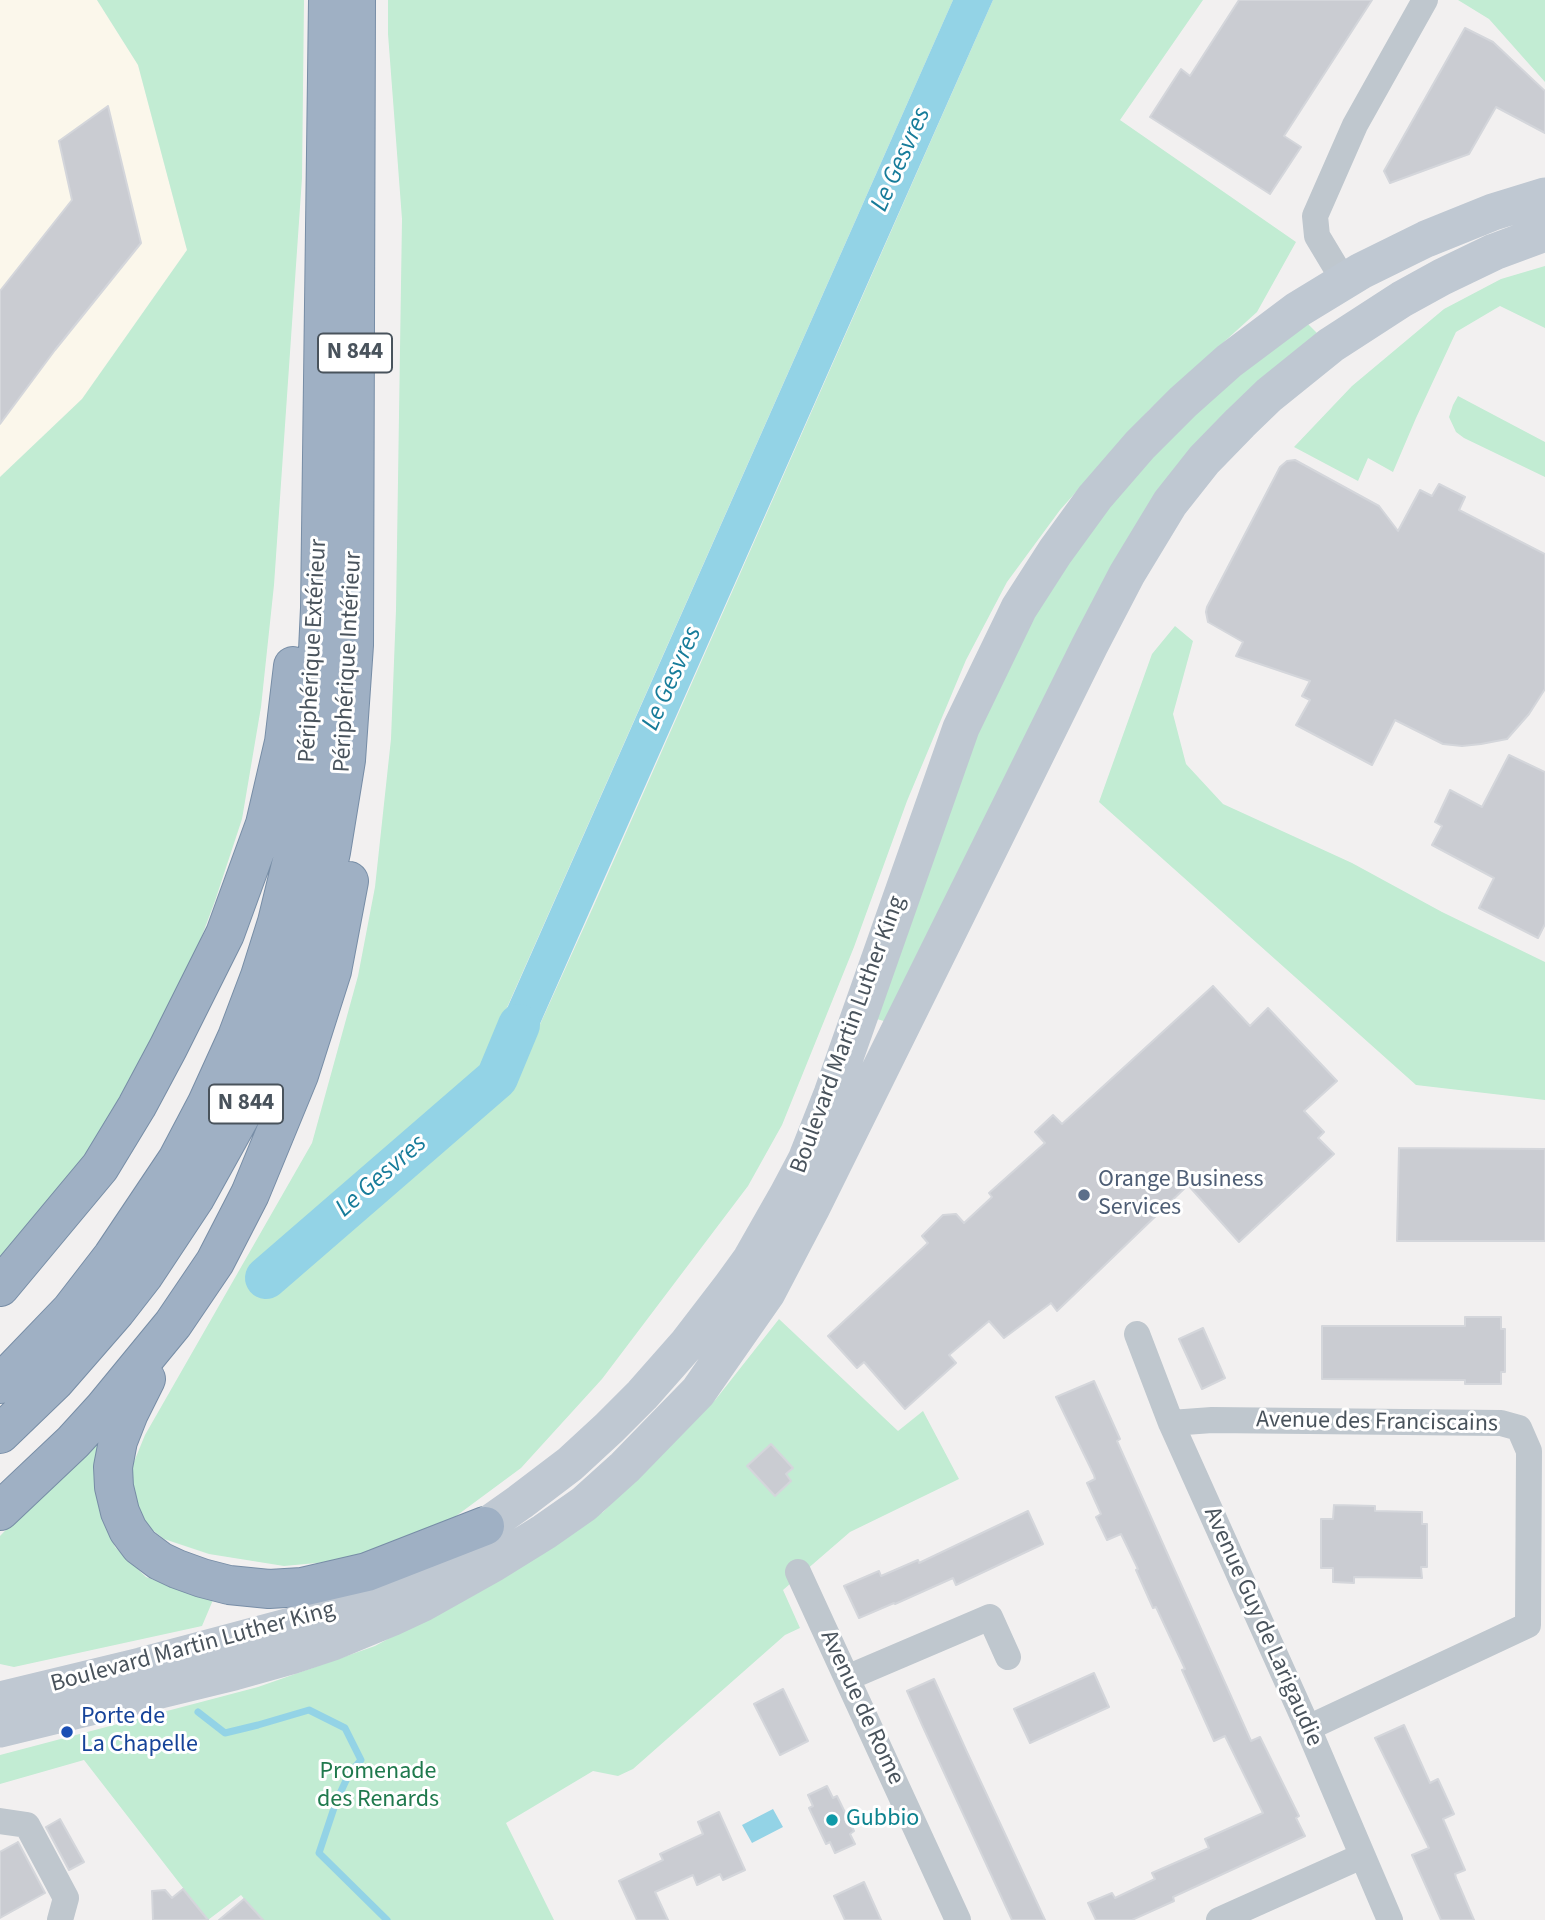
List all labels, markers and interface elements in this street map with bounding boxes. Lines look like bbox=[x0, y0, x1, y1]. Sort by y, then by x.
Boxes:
water label: Le Gesvres bbox=[865, 103, 939, 217]
road number: N 844 bbox=[318, 334, 392, 372]
street label: Périphérique Extérieur bbox=[294, 538, 334, 764]
street label: Périphérique Intérieur bbox=[329, 551, 369, 773]
water label: Le Gesvres bbox=[636, 622, 710, 736]
street label: Boulevard Martin Luther King bbox=[785, 892, 913, 1178]
road number: N 844 bbox=[209, 1084, 283, 1124]
water label: Le Gesvres bbox=[330, 1129, 434, 1225]
place label: Orange Business Services bbox=[1098, 1167, 1264, 1223]
marker: Orange Business Services bbox=[1076, 1187, 1092, 1203]
street label: Avenue des Franciscains bbox=[1256, 1406, 1498, 1440]
street label: Avenue Guy de Larigaudie bbox=[1196, 1503, 1328, 1751]
street label: Boulevard Martin Luther King bbox=[48, 1596, 338, 1700]
street label: Avenue de Rome bbox=[813, 1626, 909, 1790]
place label: Porte de La Chapelle bbox=[81, 1704, 198, 1760]
marker: Porte de La Chapelle bbox=[59, 1724, 75, 1740]
park label: Promenade des Renards bbox=[317, 1759, 439, 1815]
place label: Gubbio bbox=[846, 1806, 919, 1834]
marker: Gubbio bbox=[824, 1812, 840, 1828]

